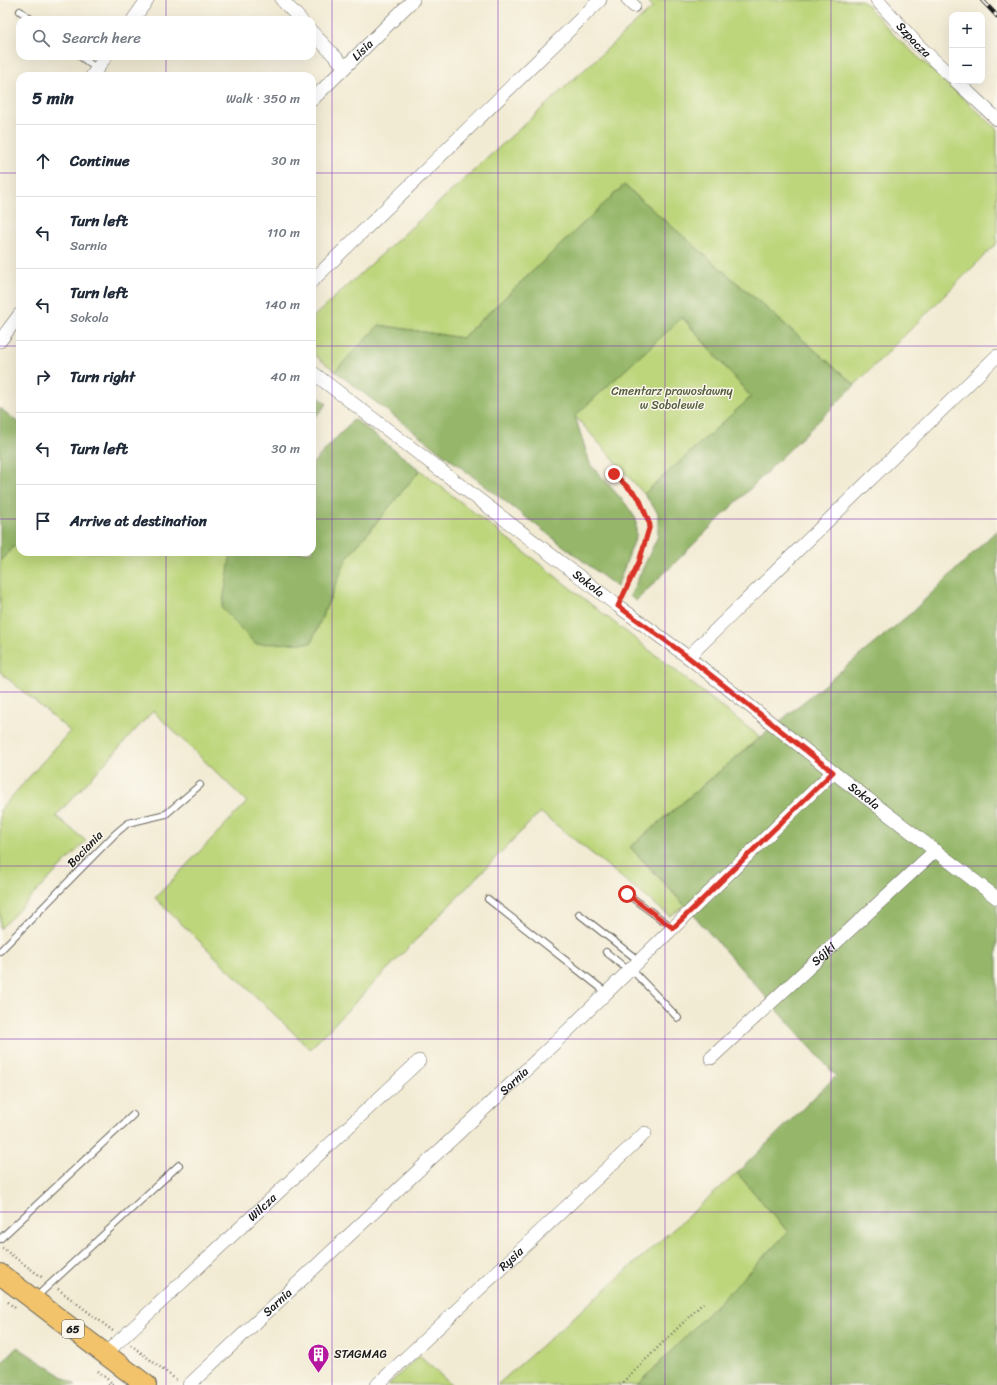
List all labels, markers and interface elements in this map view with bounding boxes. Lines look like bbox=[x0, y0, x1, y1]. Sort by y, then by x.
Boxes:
map controls bbox=[949, 12, 985, 84]
button: + bbox=[949, 12, 985, 48]
search box bbox=[16, 16, 316, 60]
street label: Szpacza bbox=[891, 16, 937, 64]
text: Search here bbox=[62, 25, 141, 51]
icon: search bbox=[30, 27, 52, 49]
street label: Lisia bbox=[346, 34, 379, 66]
button: − bbox=[949, 48, 985, 84]
text: 5 min bbox=[32, 83, 74, 113]
text: Walk · 350 m bbox=[226, 87, 300, 110]
text: Continue bbox=[70, 148, 130, 174]
text: 30 m bbox=[271, 149, 300, 172]
icon: ahead bbox=[32, 150, 54, 172]
text: Turn left bbox=[70, 208, 128, 234]
text: 110 m bbox=[267, 221, 300, 244]
icon: left bbox=[32, 222, 54, 244]
text: Sarnia bbox=[70, 234, 107, 257]
text: Turn left bbox=[70, 280, 128, 306]
text: 140 m bbox=[265, 293, 300, 316]
icon: left bbox=[32, 294, 54, 316]
text: Sokola bbox=[70, 306, 109, 329]
text: Turn right bbox=[70, 364, 135, 390]
text: 40 m bbox=[270, 365, 300, 388]
icon: right bbox=[32, 366, 54, 388]
park label: Cmentarz prawosławny w Sobolewie bbox=[611, 380, 734, 416]
text: Turn left bbox=[70, 436, 128, 462]
text: 30 m bbox=[271, 437, 300, 460]
icon: left bbox=[32, 438, 54, 460]
route end bbox=[605, 465, 623, 483]
text: Arrive at destination bbox=[70, 508, 207, 534]
icon: arrive bbox=[32, 510, 54, 532]
street label: Sokola bbox=[568, 564, 609, 603]
street label: Sokola bbox=[843, 776, 885, 815]
street label: Bociania bbox=[62, 825, 109, 873]
route start bbox=[618, 885, 636, 903]
street label: Sójki bbox=[806, 936, 841, 971]
street label: Sarnia bbox=[494, 1061, 534, 1101]
street label: Wilcza bbox=[242, 1187, 283, 1227]
street label: Rysia bbox=[493, 1241, 530, 1277]
street label: Sarnia bbox=[257, 1283, 297, 1322]
road number: 65 bbox=[62, 1320, 84, 1338]
building icon: STAGMAG bbox=[305, 1341, 331, 1374]
place label: STAGMAG bbox=[334, 1343, 387, 1365]

